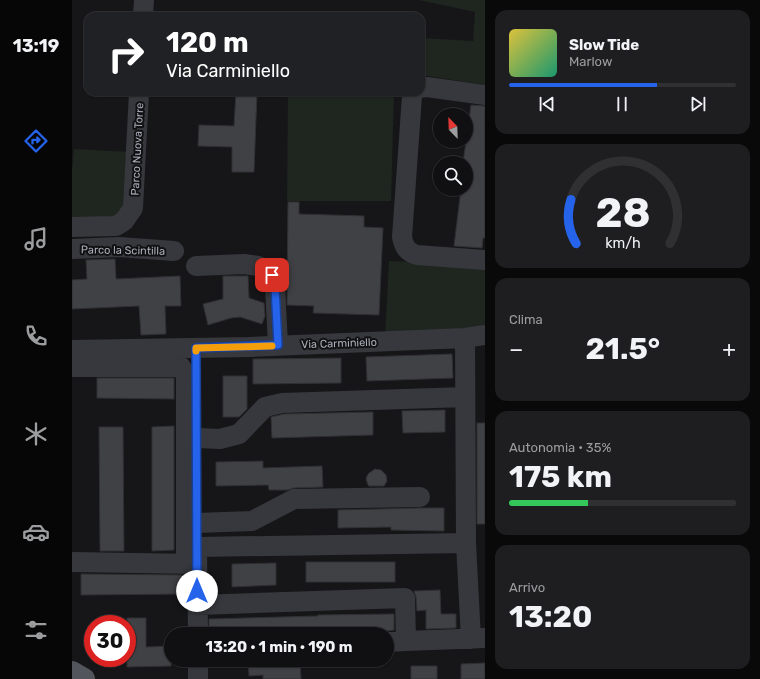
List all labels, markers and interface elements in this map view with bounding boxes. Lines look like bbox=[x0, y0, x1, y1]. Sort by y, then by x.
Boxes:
text: 120 m bbox=[166, 26, 249, 59]
icon: right bbox=[100, 28, 152, 80]
text: 13:19 bbox=[13, 35, 59, 57]
text: Slow Tide bbox=[569, 36, 639, 54]
text: Marlow bbox=[569, 54, 612, 69]
text: Via Carminiello bbox=[166, 60, 290, 82]
icon: previous bbox=[536, 93, 558, 115]
icon: pause bbox=[611, 93, 633, 115]
icon: next bbox=[687, 93, 709, 115]
street label: Parco Nuova Torre bbox=[129, 102, 146, 196]
north arrow bbox=[433, 108, 473, 148]
map controls bbox=[433, 108, 473, 196]
icon: directions bbox=[22, 127, 50, 155]
button: search bbox=[433, 156, 473, 196]
text: 28 bbox=[595, 187, 650, 236]
icon: music bbox=[22, 225, 50, 253]
text: km/h bbox=[605, 234, 640, 251]
street label: Parco la Scintilla bbox=[81, 243, 165, 258]
pin bbox=[255, 258, 289, 292]
icon: arrive bbox=[261, 264, 283, 286]
text: Clima bbox=[509, 312, 543, 327]
icon: phone bbox=[22, 322, 50, 350]
text: 21.5° bbox=[585, 331, 660, 367]
street label: Via Carminiello bbox=[301, 336, 377, 351]
text: − bbox=[509, 336, 523, 363]
text: + bbox=[722, 336, 736, 363]
icon: climate bbox=[22, 420, 50, 448]
text: Autonomia · 35% bbox=[509, 440, 611, 455]
text: 175 km bbox=[509, 459, 612, 495]
icon: car bbox=[22, 518, 50, 546]
position arrow bbox=[176, 570, 218, 612]
text: Arrivo bbox=[509, 580, 545, 595]
text: 13:20 bbox=[509, 599, 592, 635]
speed limit sign: 30 bbox=[84, 615, 136, 667]
icon: filters bbox=[22, 616, 50, 644]
text: 13:20 · 1 min · 190 m bbox=[206, 638, 352, 656]

